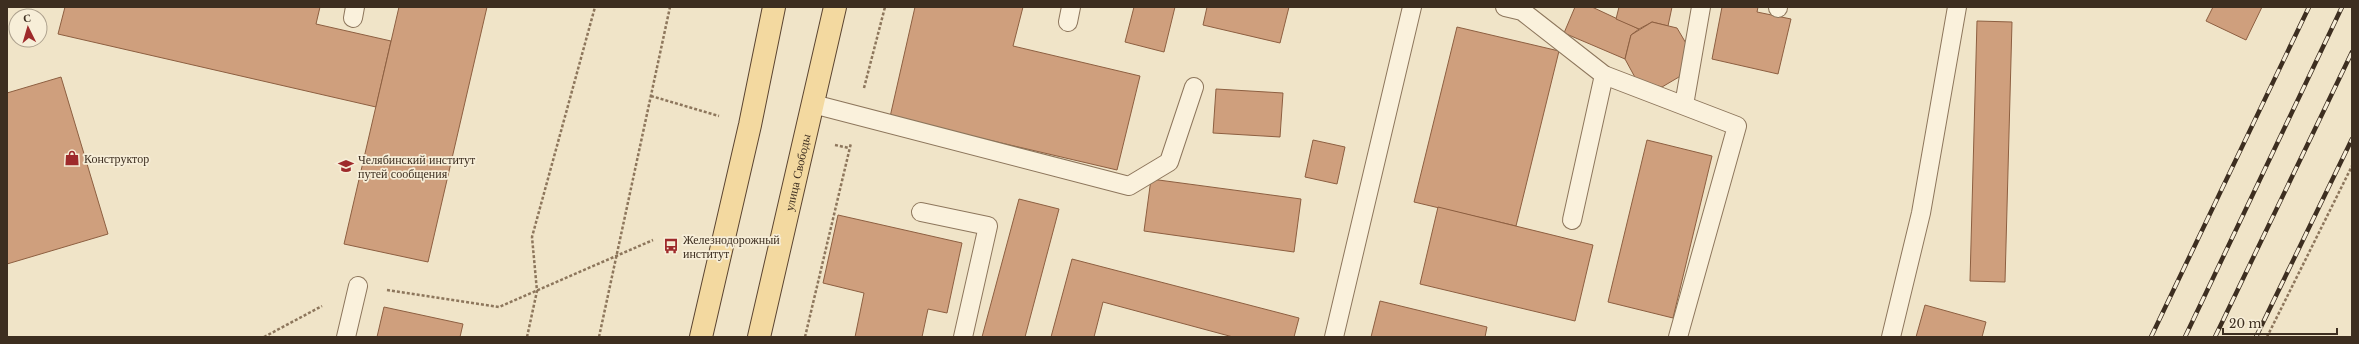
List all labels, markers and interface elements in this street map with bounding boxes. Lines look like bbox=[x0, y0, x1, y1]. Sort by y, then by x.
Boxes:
north arrow bbox=[8, 8, 48, 48]
text: С bbox=[23, 11, 32, 25]
street label: улица Свободы bbox=[781, 132, 813, 212]
shop icon: Конструктор bbox=[63, 149, 81, 167]
place label: Конструктор bbox=[84, 151, 149, 166]
place label: Челябинский институт путей сообщения bbox=[358, 152, 476, 181]
school or university icon: Челябинский институт путей сообщения bbox=[337, 157, 355, 175]
place label: Железнодорожный институт bbox=[683, 232, 780, 261]
bus stop icon: Железнодорожный институт bbox=[662, 237, 680, 255]
scale bar bbox=[2223, 310, 2337, 336]
text: 20 m bbox=[2229, 316, 2261, 331]

